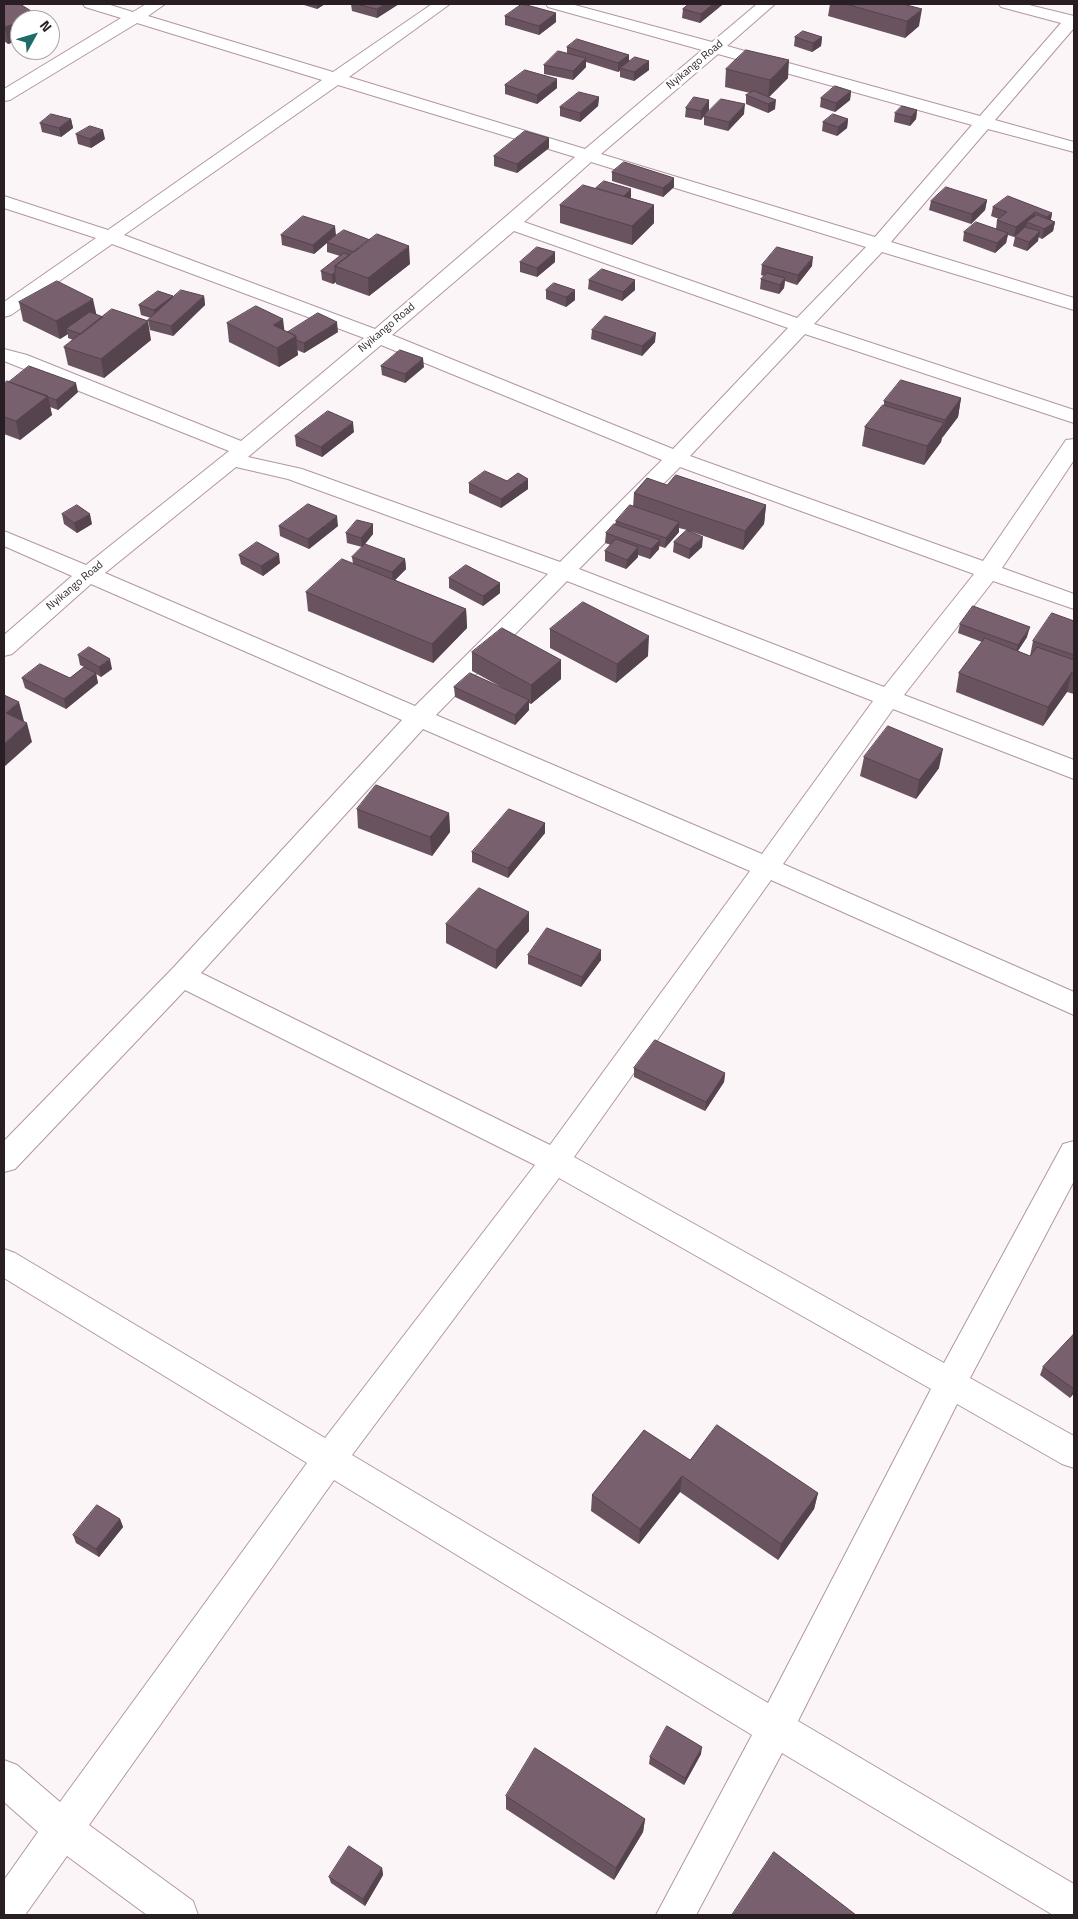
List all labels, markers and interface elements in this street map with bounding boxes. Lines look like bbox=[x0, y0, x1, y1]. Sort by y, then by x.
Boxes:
north arrow bbox=[10, 10, 60, 60]
text: N bbox=[35, 15, 57, 36]
street label: Nyikango Road bbox=[664, 38, 726, 92]
street label: Nyikango Road bbox=[356, 301, 418, 355]
street label: Nyikango Road bbox=[44, 559, 106, 613]

